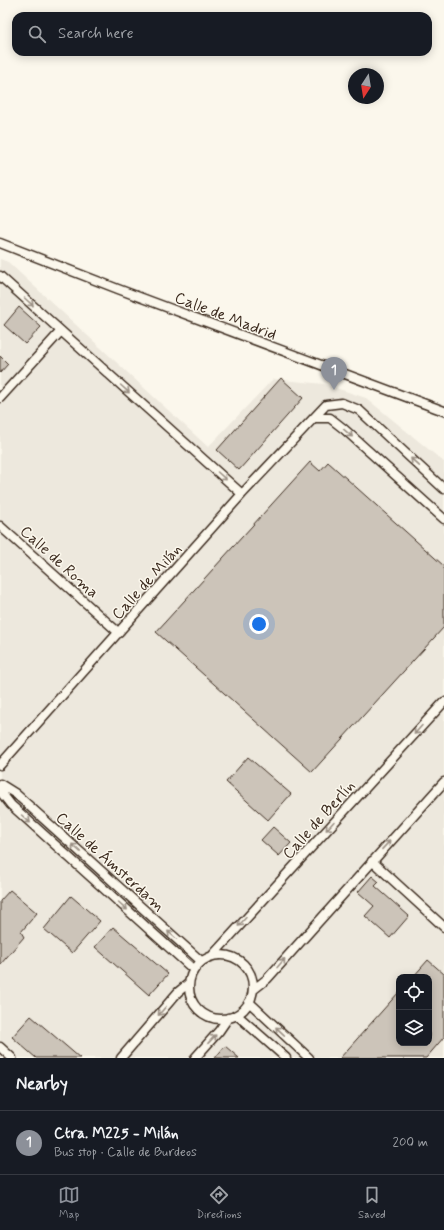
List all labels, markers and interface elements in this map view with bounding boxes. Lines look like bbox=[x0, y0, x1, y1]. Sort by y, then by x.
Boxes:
search box bbox=[12, 12, 432, 56]
icon: search bbox=[26, 23, 48, 45]
text: Search here bbox=[58, 24, 134, 44]
north arrow bbox=[348, 68, 384, 104]
street label: Calle de Madrid bbox=[172, 287, 279, 345]
one-way arrow bbox=[24, 297, 34, 306]
pin: 1 bbox=[321, 357, 347, 390]
one-way arrow bbox=[120, 384, 131, 393]
one-way arrow bbox=[343, 428, 353, 438]
one-way arrow bbox=[411, 458, 421, 467]
one-way arrow bbox=[217, 471, 227, 481]
street label: Calle de Roma bbox=[15, 521, 103, 603]
street label: Calle de Milán bbox=[107, 540, 187, 624]
your location bbox=[249, 614, 269, 634]
one-way arrow bbox=[413, 725, 422, 736]
street label: Calle de Berlín bbox=[278, 776, 360, 864]
street label: Calle de Ámsterdam bbox=[51, 808, 169, 917]
one-way arrow bbox=[21, 815, 31, 824]
one-way arrow bbox=[326, 821, 335, 831]
one-way arrow bbox=[381, 840, 391, 850]
one-way arrow bbox=[71, 844, 81, 853]
one-way arrow bbox=[118, 902, 128, 911]
one-way arrow bbox=[238, 917, 247, 928]
one-way arrow bbox=[167, 931, 177, 940]
one-way arrow bbox=[277, 958, 286, 969]
map controls bbox=[396, 974, 432, 1046]
button: locate bbox=[396, 974, 432, 1010]
one-way arrow bbox=[157, 1006, 166, 1017]
button: layers bbox=[396, 1010, 432, 1046]
one-way arrow bbox=[275, 1027, 285, 1036]
one-way arrow bbox=[208, 1034, 217, 1044]
text: Nearby bbox=[16, 1073, 68, 1095]
text: Ctra. M225 - Milán bbox=[54, 1124, 179, 1144]
text: 1 bbox=[26, 1134, 32, 1151]
text: 200 m bbox=[393, 1134, 428, 1151]
text: Bus stop · Calle de Burdeos bbox=[54, 1144, 197, 1161]
tab: Map bbox=[58, 1184, 80, 1222]
tab: Directions bbox=[196, 1184, 242, 1222]
tab: Saved bbox=[358, 1184, 386, 1222]

